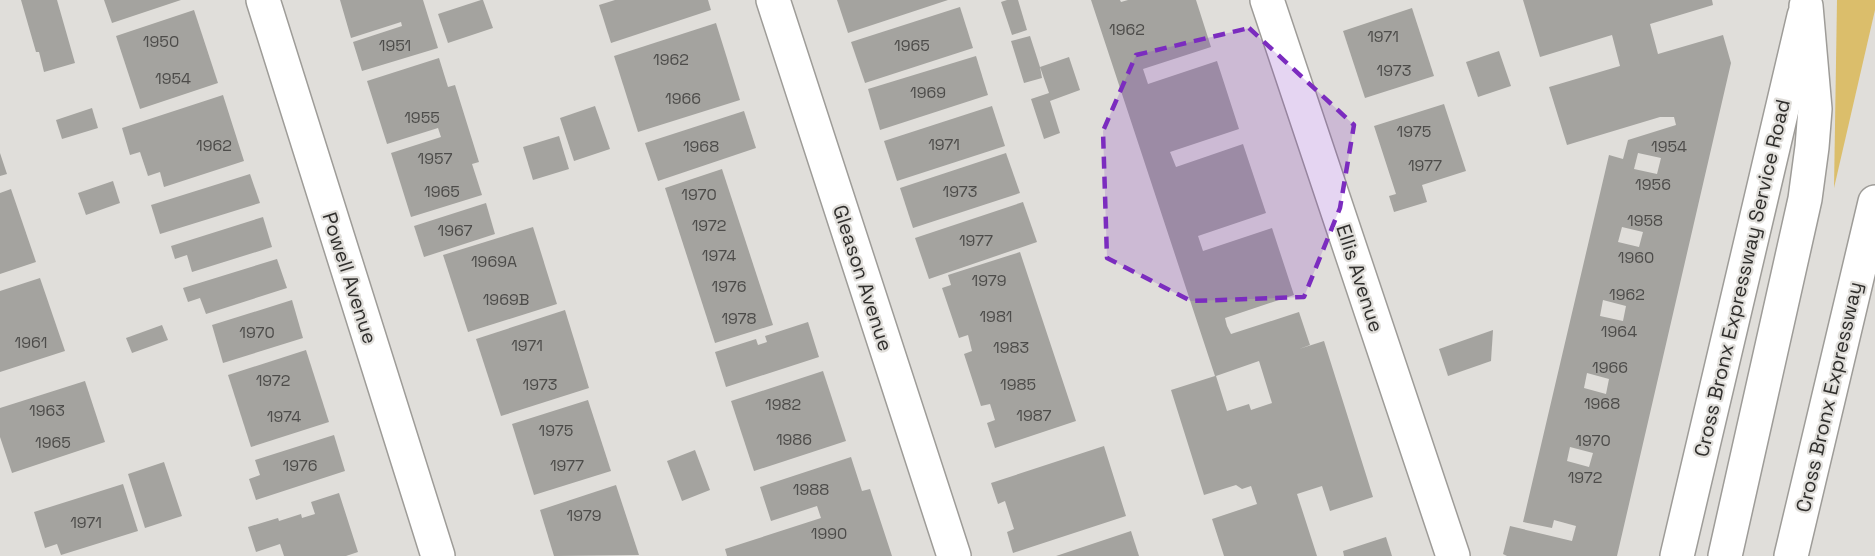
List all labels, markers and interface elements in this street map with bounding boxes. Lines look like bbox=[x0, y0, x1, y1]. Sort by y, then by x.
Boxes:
house number: 1962 bbox=[1109, 19, 1145, 40]
house number: 1971 bbox=[1367, 26, 1399, 47]
house number: 1950 bbox=[143, 31, 179, 52]
house number: 1951 bbox=[379, 35, 411, 56]
house number: 1965 bbox=[894, 35, 930, 56]
house number: 1962 bbox=[653, 49, 689, 70]
house number: 1973 bbox=[1377, 60, 1411, 81]
house number: 1954 bbox=[155, 68, 191, 89]
house number: 1969 bbox=[910, 82, 946, 103]
house number: 1966 bbox=[665, 88, 701, 109]
street label: Cross Bronx Expressway Service Road bbox=[1688, 97, 1796, 459]
house number: 1955 bbox=[404, 107, 440, 128]
house number: 1975 bbox=[1397, 121, 1431, 142]
house number: 1971 bbox=[928, 134, 960, 155]
house number: 1962 bbox=[196, 135, 232, 156]
house number: 1968 bbox=[683, 136, 719, 157]
house number: 1954 bbox=[1651, 136, 1687, 157]
house number: 1957 bbox=[418, 148, 452, 169]
house number: 1977 bbox=[1408, 155, 1442, 176]
house number: 1956 bbox=[1635, 174, 1671, 195]
house number: 1965 bbox=[424, 181, 460, 202]
house number: 1973 bbox=[943, 181, 977, 202]
house number: 1970 bbox=[681, 184, 717, 205]
street label: Gleason Avenue bbox=[827, 202, 899, 354]
street label: Powell Avenue bbox=[316, 209, 384, 347]
house number: 1958 bbox=[1627, 210, 1663, 231]
house number: 1972 bbox=[692, 215, 726, 236]
house number: 1967 bbox=[437, 220, 473, 241]
street label: Ellis Avenue bbox=[1330, 221, 1390, 335]
house number: 1977 bbox=[959, 230, 993, 251]
house number: 1974 bbox=[702, 245, 736, 266]
house number: 1960 bbox=[1618, 247, 1654, 268]
house number: 1969A bbox=[471, 251, 517, 272]
house number: 1979 bbox=[972, 270, 1006, 291]
house number: 1976 bbox=[712, 276, 746, 297]
street label: Cross Bronx Expressway bbox=[1790, 279, 1868, 515]
house number: 1962 bbox=[1609, 284, 1645, 305]
house number: 1969B bbox=[483, 289, 529, 310]
house number: 1981 bbox=[979, 306, 1013, 327]
house number: 1978 bbox=[721, 308, 757, 329]
house number: 1964 bbox=[1601, 321, 1637, 342]
house number: 1970 bbox=[239, 322, 275, 343]
house number: 1961 bbox=[15, 332, 47, 353]
house number: 1971 bbox=[511, 335, 543, 356]
house number: 1983 bbox=[993, 337, 1029, 358]
house number: 1966 bbox=[1592, 357, 1628, 378]
house number: 1972 bbox=[256, 370, 290, 391]
house number: 1973 bbox=[523, 374, 557, 395]
house number: 1985 bbox=[1000, 374, 1036, 395]
house number: 1968 bbox=[1584, 393, 1620, 414]
house number: 1982 bbox=[765, 394, 801, 415]
house number: 1963 bbox=[29, 400, 65, 421]
house number: 1987 bbox=[1016, 405, 1052, 426]
house number: 1974 bbox=[267, 406, 301, 427]
house number: 1975 bbox=[539, 420, 573, 441]
house number: 1986 bbox=[776, 429, 812, 450]
house number: 1970 bbox=[1575, 430, 1611, 451]
house number: 1965 bbox=[35, 432, 71, 453]
house number: 1976 bbox=[283, 455, 317, 476]
house number: 1977 bbox=[550, 455, 584, 476]
house number: 1972 bbox=[1568, 467, 1602, 488]
house number: 1988 bbox=[793, 479, 829, 500]
house number: 1979 bbox=[567, 505, 601, 526]
house number: 1971 bbox=[70, 512, 102, 533]
house number: 1990 bbox=[811, 523, 847, 544]

